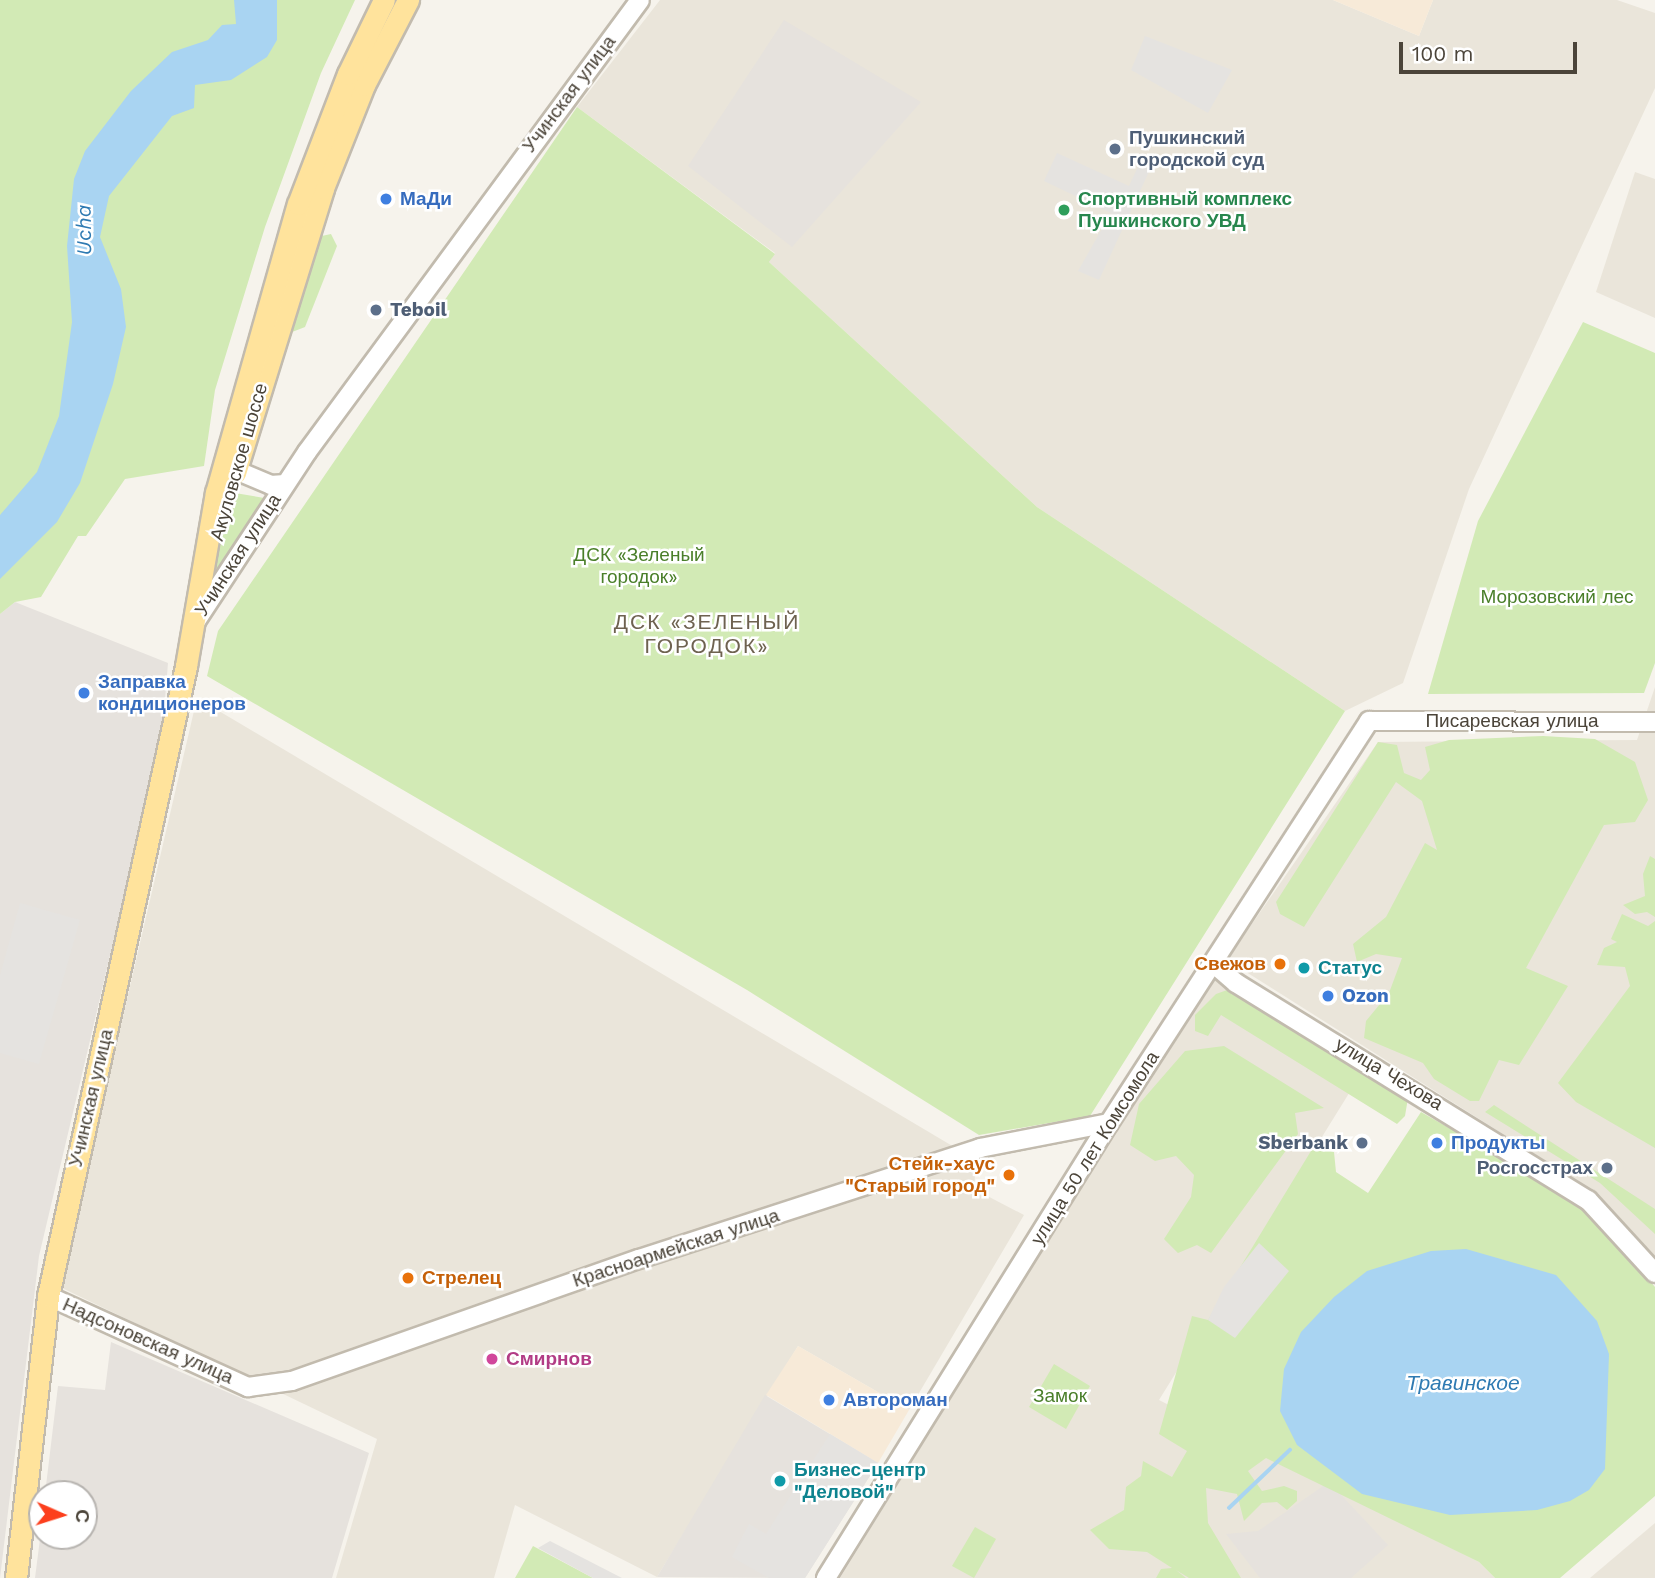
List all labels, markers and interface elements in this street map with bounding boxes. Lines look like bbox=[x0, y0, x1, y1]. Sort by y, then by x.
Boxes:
scale bar bbox=[1403, 28, 1582, 72]
street label: Учинская улица bbox=[518, 31, 620, 157]
text: 100 m bbox=[1412, 41, 1474, 66]
place label: Пушкинский городской суд bbox=[1129, 127, 1264, 171]
marker: Пушкинский городской суд bbox=[1107, 141, 1123, 157]
place label: МаДи bbox=[400, 188, 452, 210]
place label: Спортивный комплекс Пушкинского УВД bbox=[1078, 188, 1292, 232]
marker: МаДи bbox=[378, 191, 394, 207]
marker: Спортивный комплекс Пушкинского УВД bbox=[1056, 202, 1072, 218]
water label: Ucha bbox=[71, 204, 97, 256]
place label: Teboil bbox=[390, 299, 447, 321]
marker: Teboil bbox=[368, 302, 384, 318]
street label: Акуловское шоссе bbox=[206, 380, 272, 544]
street label: Учинская улица bbox=[190, 490, 286, 620]
park label: ДСК «Зеленый городок» bbox=[573, 544, 705, 588]
park label: Морозовский лес bbox=[1480, 586, 1634, 608]
district label: ДСК «ЗЕЛЕНЫЙ ГОРОДОК» bbox=[615, 609, 799, 659]
place label: Заправка кондиционеров bbox=[98, 671, 246, 715]
marker: Заправка кондиционеров bbox=[76, 685, 92, 701]
street label: Писаревская улица bbox=[1425, 710, 1599, 732]
place label: Свежов bbox=[1194, 953, 1266, 975]
marker: Свежов bbox=[1272, 956, 1288, 972]
place label: Статус bbox=[1318, 957, 1382, 979]
marker: Статус bbox=[1296, 960, 1312, 976]
place label: Ozon bbox=[1342, 985, 1389, 1007]
marker: Ozon bbox=[1320, 988, 1336, 1004]
street label: Учинская улица bbox=[64, 1027, 118, 1169]
street label: улица Чехова bbox=[1331, 1033, 1447, 1115]
street label: улица 50 лет Комсомола bbox=[1026, 1047, 1164, 1249]
place label: Sberbank bbox=[1258, 1132, 1348, 1154]
place label: Продукты bbox=[1451, 1132, 1546, 1154]
marker: Sberbank bbox=[1354, 1135, 1370, 1151]
marker: Продукты bbox=[1429, 1135, 1445, 1151]
place label: Стейк-хаус "Старый город" bbox=[845, 1153, 995, 1197]
place label: Росгосстрах bbox=[1477, 1157, 1593, 1179]
marker: Росгосстрах bbox=[1599, 1160, 1615, 1176]
marker: Стейк-хаус "Старый город" bbox=[1001, 1167, 1017, 1183]
street label: Красноармейская улица bbox=[570, 1204, 782, 1292]
place label: Стрелец bbox=[422, 1267, 501, 1289]
marker: Стрелец bbox=[400, 1270, 416, 1286]
street label: Надсоновская улица bbox=[59, 1293, 237, 1389]
place label: Смирнов bbox=[506, 1348, 592, 1370]
marker: Смирнов bbox=[484, 1351, 500, 1367]
water label: Травинское bbox=[1406, 1370, 1520, 1396]
park label: Замок bbox=[1033, 1385, 1087, 1407]
place label: Автороман bbox=[843, 1389, 948, 1411]
marker: Автороман bbox=[821, 1392, 837, 1408]
place label: Бизнес-центр "Деловой" bbox=[794, 1459, 926, 1503]
marker: Бизнес-центр "Деловой" bbox=[772, 1473, 788, 1489]
north arrow bbox=[28, 1480, 98, 1550]
text: С bbox=[71, 1509, 94, 1523]

